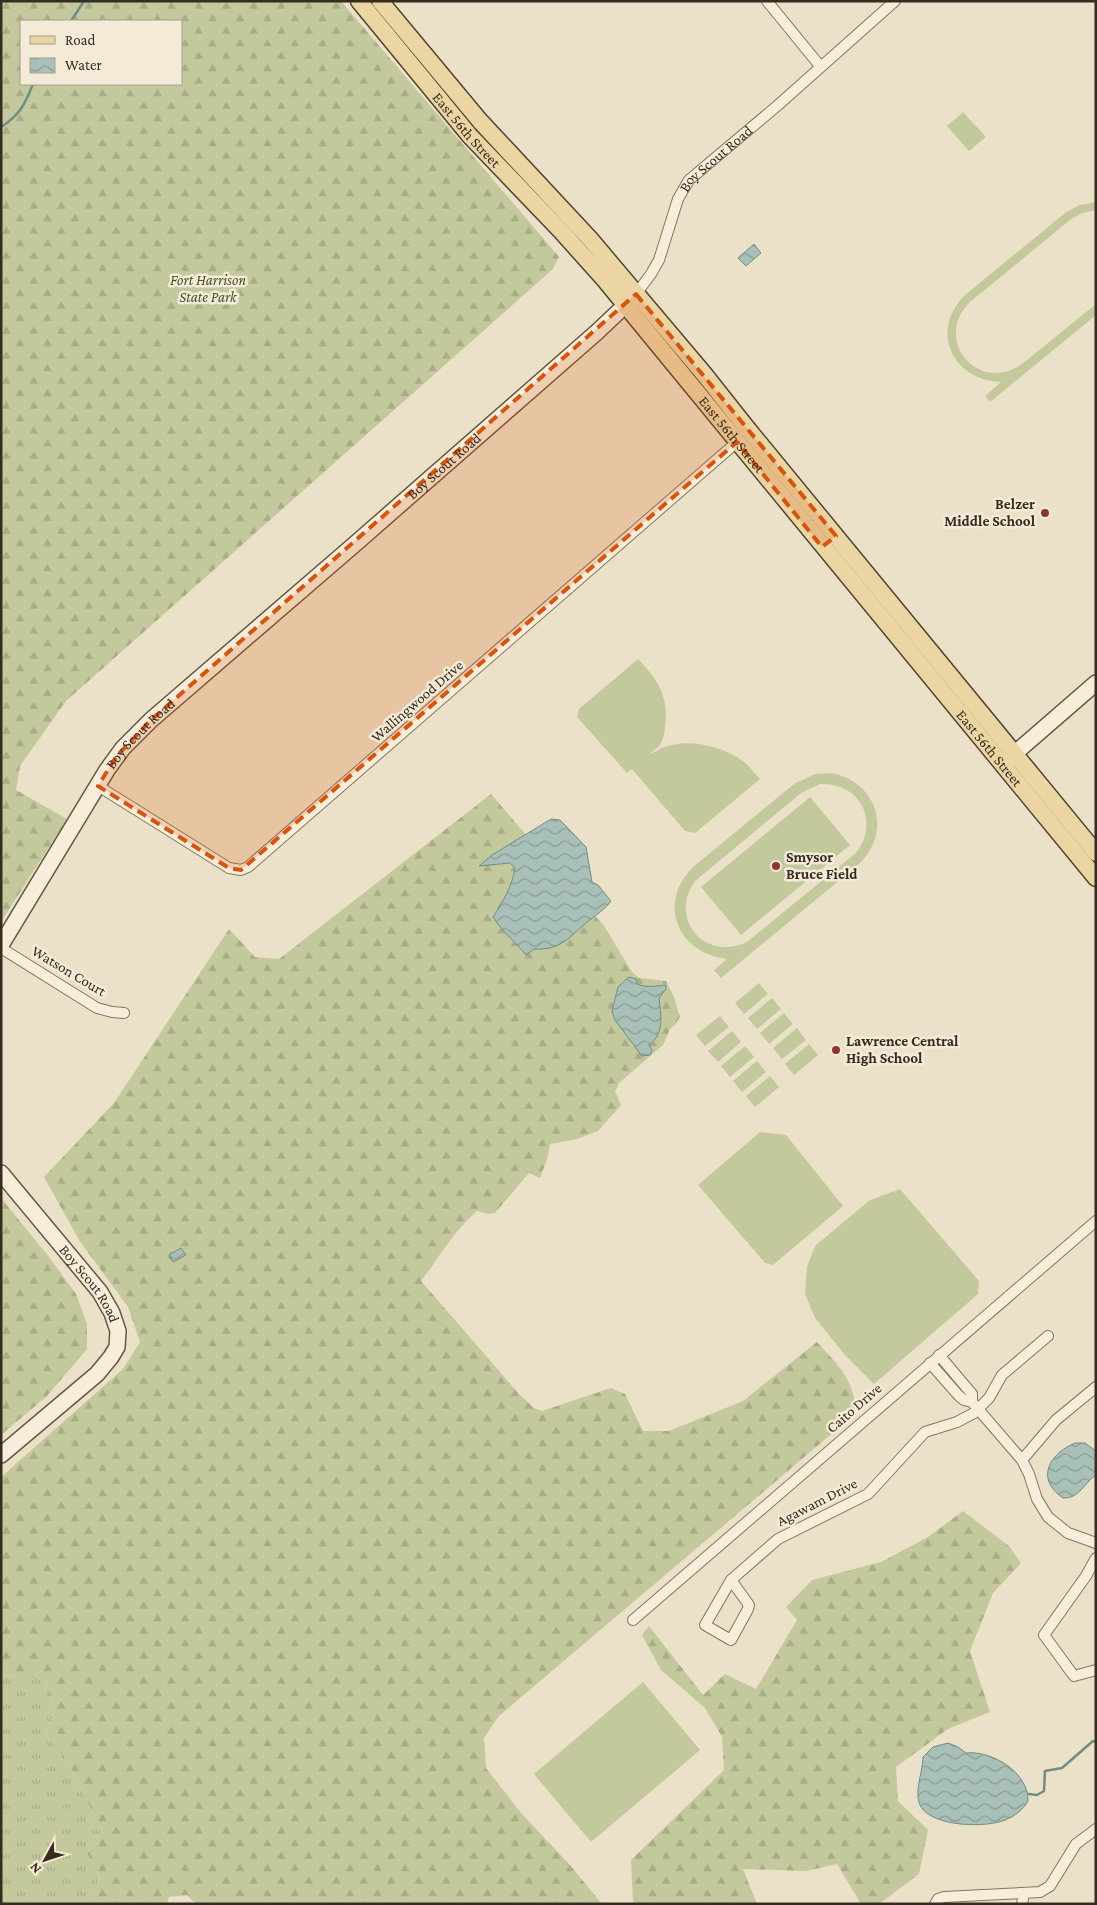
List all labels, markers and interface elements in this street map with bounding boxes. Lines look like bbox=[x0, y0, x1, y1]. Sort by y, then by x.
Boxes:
legend bbox=[20, 20, 182, 85]
text: Road bbox=[65, 32, 96, 48]
text: Water bbox=[65, 57, 102, 73]
street label: East 56th Street bbox=[430, 89, 504, 171]
street label: Boy Scout Road bbox=[676, 122, 756, 194]
park label: Fort Harrison State Park bbox=[170, 272, 246, 305]
street label: East 56th Street bbox=[696, 393, 769, 477]
street label: Boy Scout Road bbox=[404, 430, 484, 503]
place label: Belzer Middle School bbox=[944, 496, 1036, 529]
marker: Belzer Middle School bbox=[1039, 507, 1051, 519]
street label: Wallingwood Drive bbox=[368, 657, 467, 746]
street label: Boy Scout Road bbox=[102, 695, 178, 772]
street label: East 56th Street bbox=[953, 707, 1026, 791]
place label: Smysor Bruce Field bbox=[786, 849, 858, 882]
marker: Smysor Bruce Field bbox=[770, 860, 782, 872]
street label: Watson Court bbox=[29, 943, 110, 1000]
place label: Lawrence Central High School bbox=[846, 1033, 959, 1066]
marker: Lawrence Central High School bbox=[830, 1044, 842, 1056]
street label: Boy Scout Road bbox=[56, 1242, 123, 1324]
street label: Caito Drive bbox=[823, 1380, 885, 1436]
street label: Agawam Drive bbox=[774, 1475, 861, 1530]
north arrow bbox=[20, 1835, 70, 1885]
text: N bbox=[26, 1859, 44, 1877]

